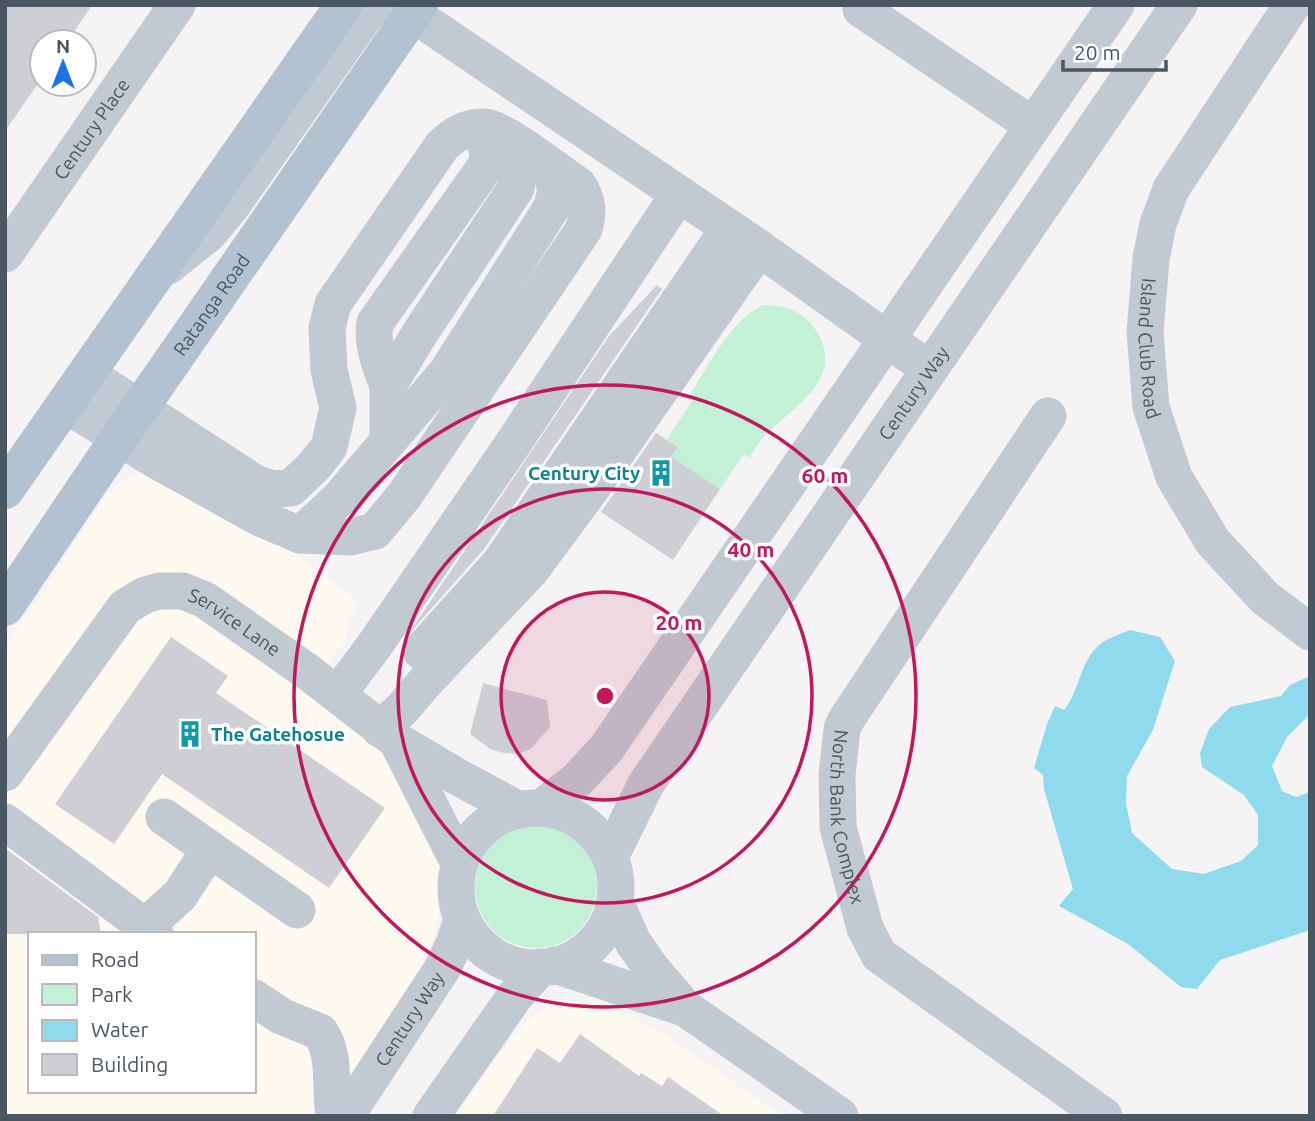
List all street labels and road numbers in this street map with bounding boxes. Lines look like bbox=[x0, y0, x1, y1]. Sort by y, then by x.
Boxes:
street label: Century Place bbox=[49, 74, 134, 184]
street label: Ratanga Road bbox=[169, 250, 254, 360]
street label: Island Club Road bbox=[1134, 277, 1165, 422]
street label: Century Way bbox=[874, 342, 953, 444]
street label: Service Lane bbox=[185, 583, 285, 660]
street label: North Bank Complex bbox=[826, 729, 869, 907]
street label: Century Way bbox=[371, 967, 448, 1070]

